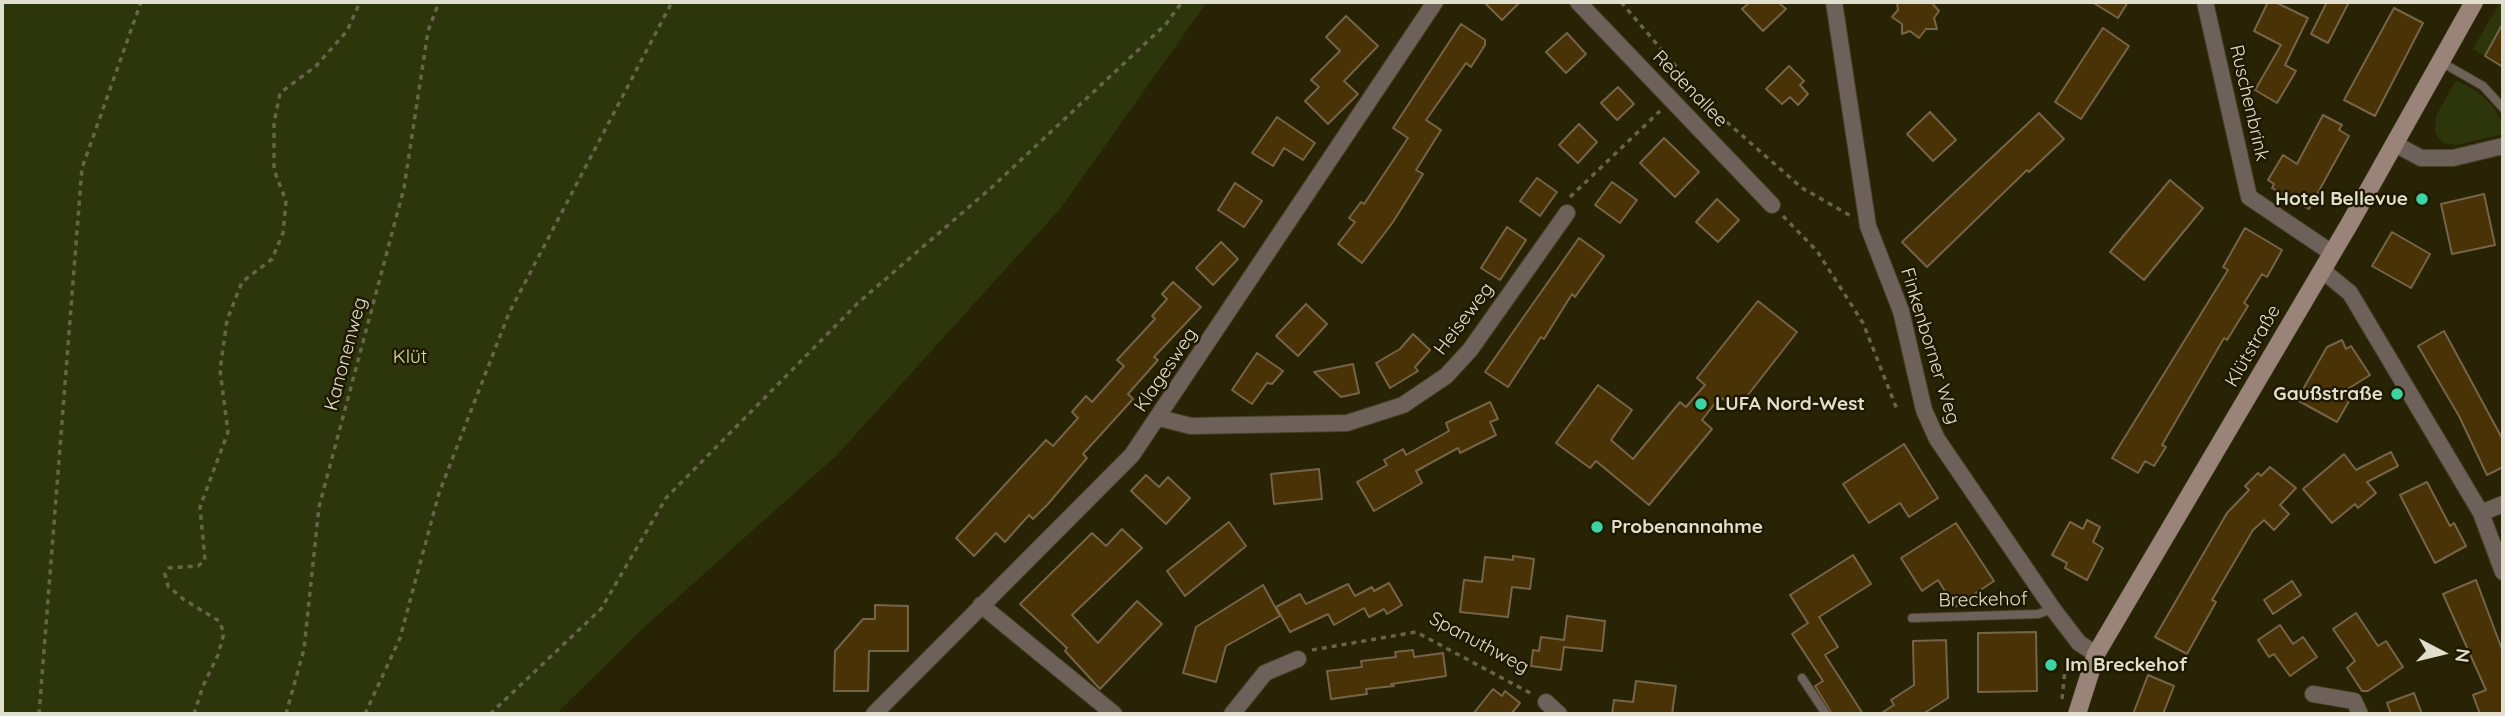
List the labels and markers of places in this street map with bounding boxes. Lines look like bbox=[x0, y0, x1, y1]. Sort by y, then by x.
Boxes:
place label: Hotel Bellevue bbox=[2275, 188, 2408, 210]
marker: Hotel Bellevue bbox=[2414, 191, 2430, 207]
place label: Gaußstraße bbox=[2273, 383, 2383, 405]
marker: Gaußstraße bbox=[2389, 386, 2405, 402]
place label: LUFA Nord-West bbox=[1715, 393, 1865, 415]
marker: LUFA Nord-West bbox=[1693, 396, 1709, 412]
place label: Probenannahme bbox=[1611, 516, 1763, 538]
marker: Probenannahme bbox=[1589, 519, 1605, 535]
place label: Im Breckehof bbox=[2065, 654, 2187, 676]
marker: Im Breckehof bbox=[2043, 657, 2059, 673]

